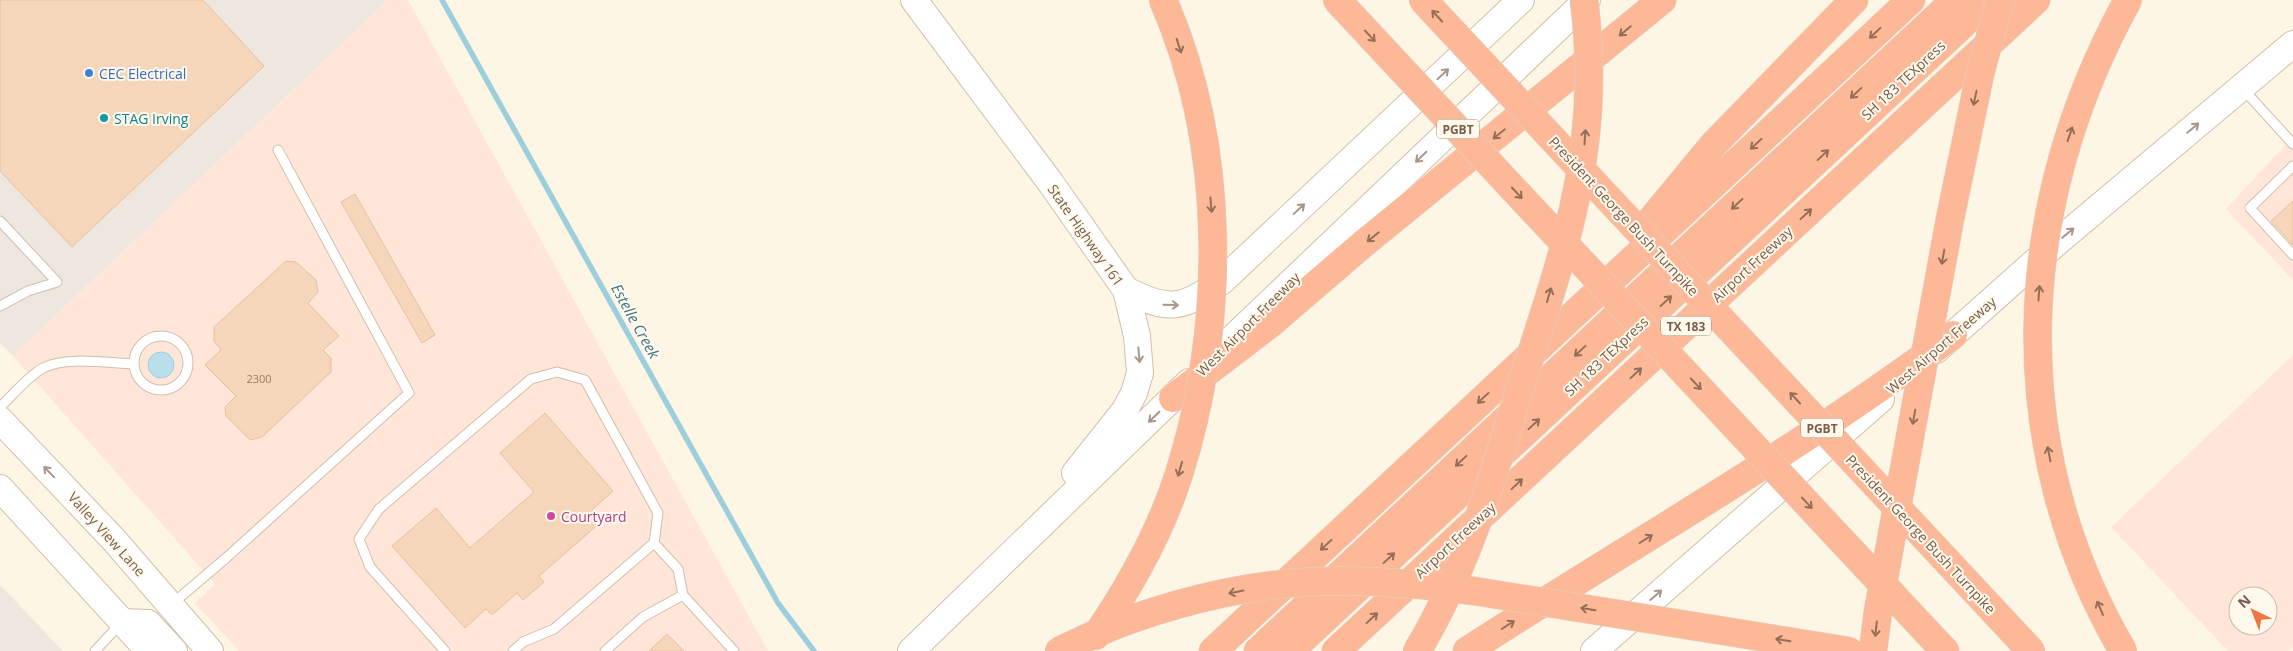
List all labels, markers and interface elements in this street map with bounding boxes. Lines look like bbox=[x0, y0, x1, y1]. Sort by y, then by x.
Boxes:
one-way arrow bbox=[1431, 9, 1443, 22]
one-way arrow bbox=[1619, 25, 1632, 36]
one-way arrow bbox=[1868, 27, 1881, 39]
one-way arrow bbox=[1364, 29, 1376, 42]
street label: SH 183 TEXpress bbox=[1857, 36, 1949, 124]
one-way arrow bbox=[1175, 38, 1184, 53]
place label: CEC Electrical bbox=[99, 64, 186, 83]
marker: CEC Electrical bbox=[83, 67, 95, 79]
one-way arrow bbox=[1436, 68, 1449, 80]
one-way arrow bbox=[1849, 87, 1862, 99]
one-way arrow bbox=[1970, 90, 1979, 106]
place label: STAG Irving bbox=[114, 109, 189, 128]
marker: STAG Irving bbox=[98, 112, 110, 124]
road number: PGBT bbox=[1437, 120, 1479, 138]
one-way arrow bbox=[2186, 123, 2199, 134]
one-way arrow bbox=[2065, 126, 2075, 142]
one-way arrow bbox=[1493, 129, 1506, 140]
one-way arrow bbox=[1580, 129, 1590, 145]
street label: President George Bush Turnpike bbox=[1545, 132, 1703, 300]
one-way arrow bbox=[1750, 138, 1762, 150]
one-way arrow bbox=[1817, 149, 1830, 161]
one-way arrow bbox=[1414, 151, 1427, 163]
street label: State Highway 161 bbox=[1044, 180, 1128, 290]
one-way arrow bbox=[1511, 186, 1523, 199]
one-way arrow bbox=[1206, 197, 1215, 213]
one-way arrow bbox=[1731, 198, 1743, 210]
one-way arrow bbox=[1292, 203, 1305, 215]
one-way arrow bbox=[1799, 208, 1812, 220]
street label: Airport Freeway bbox=[1708, 221, 1797, 306]
one-way arrow bbox=[2062, 227, 2075, 238]
one-way arrow bbox=[1367, 231, 1380, 242]
one-way arrow bbox=[1938, 249, 1947, 265]
street label: West Airport Freeway bbox=[1192, 267, 1305, 380]
water label: Estelle Creek bbox=[607, 280, 665, 363]
one-way arrow bbox=[2035, 285, 2044, 301]
one-way arrow bbox=[1544, 287, 1554, 303]
street label: West Airport Freeway bbox=[1882, 291, 2001, 398]
one-way arrow bbox=[1659, 295, 1672, 307]
one-way arrow bbox=[1163, 300, 1179, 309]
street label: SH 183 TEXpress bbox=[1560, 312, 1652, 400]
road number: TX 183 bbox=[1661, 316, 1711, 336]
one-way arrow bbox=[1573, 345, 1586, 357]
one-way arrow bbox=[1135, 347, 1144, 363]
one-way arrow bbox=[1629, 367, 1642, 379]
house number: 2300 bbox=[246, 371, 272, 386]
one-way arrow bbox=[1690, 377, 1702, 390]
one-way arrow bbox=[1477, 392, 1490, 404]
one-way arrow bbox=[1789, 392, 1801, 405]
one-way arrow bbox=[1908, 409, 1918, 425]
one-way arrow bbox=[1147, 411, 1160, 423]
one-way arrow bbox=[1528, 418, 1540, 430]
road number: PGBT bbox=[1801, 418, 1843, 438]
one-way arrow bbox=[2044, 447, 2054, 463]
street label: President George Bush Turnpike bbox=[1842, 450, 2000, 618]
one-way arrow bbox=[1454, 455, 1467, 467]
one-way arrow bbox=[1175, 460, 1185, 476]
one-way arrow bbox=[43, 465, 55, 478]
one-way arrow bbox=[1510, 478, 1523, 490]
street label: Valley View Lane bbox=[64, 488, 150, 580]
one-way arrow bbox=[1801, 496, 1812, 509]
street label: Airport Freeway bbox=[1411, 497, 1500, 582]
place label: Courtyard bbox=[561, 507, 627, 526]
marker: Courtyard bbox=[545, 510, 557, 522]
one-way arrow bbox=[1638, 534, 1652, 544]
one-way arrow bbox=[1320, 539, 1333, 551]
one-way arrow bbox=[1383, 552, 1396, 564]
north arrow bbox=[2228, 586, 2278, 636]
one-way arrow bbox=[1229, 588, 1245, 597]
one-way arrow bbox=[1650, 589, 1663, 601]
text: N bbox=[2233, 590, 2254, 612]
one-way arrow bbox=[2094, 601, 2104, 616]
one-way arrow bbox=[1581, 604, 1597, 614]
one-way arrow bbox=[1365, 612, 1378, 624]
one-way arrow bbox=[1501, 620, 1515, 630]
one-way arrow bbox=[1871, 621, 1881, 637]
one-way arrow bbox=[1776, 635, 1792, 645]

